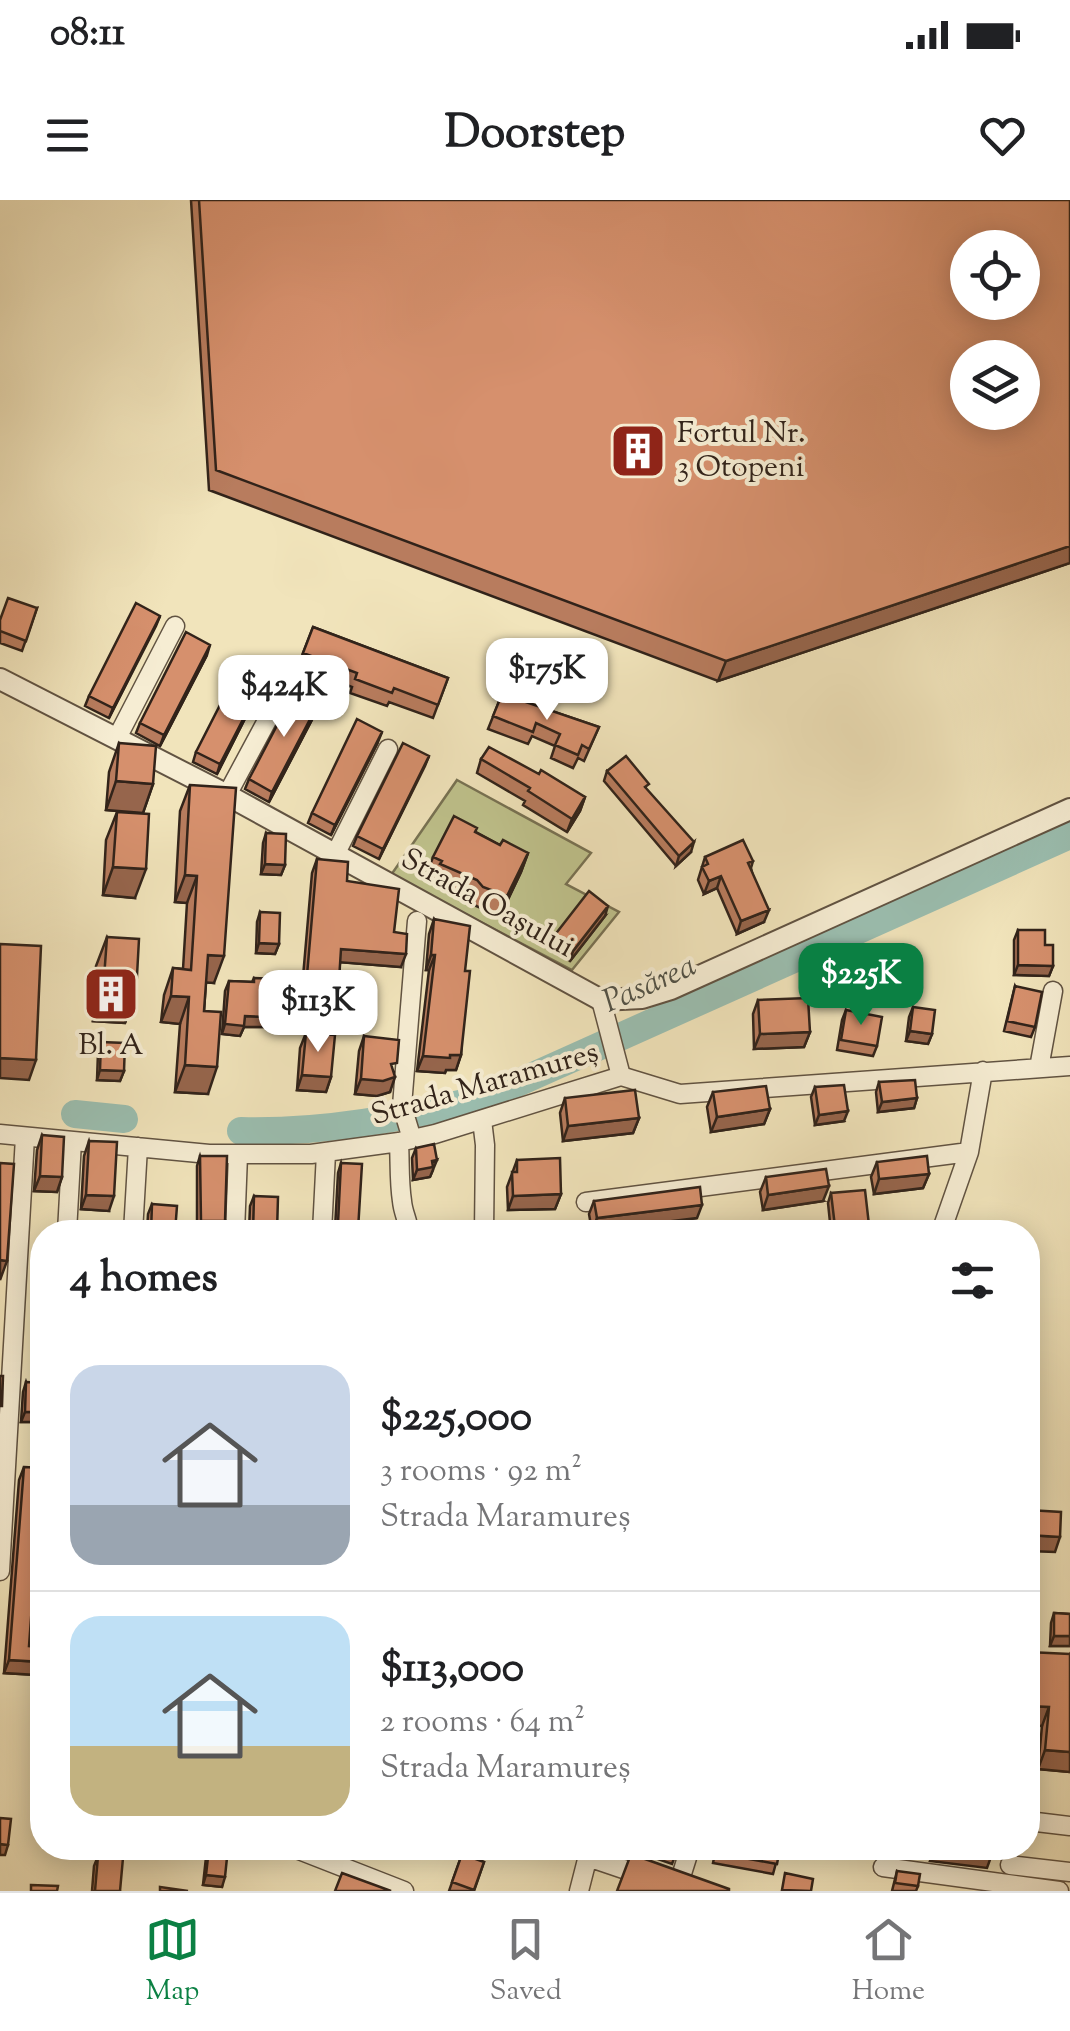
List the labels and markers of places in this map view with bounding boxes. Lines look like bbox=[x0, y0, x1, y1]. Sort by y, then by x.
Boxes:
place label: Fortul Nr. 3 Otopeni bbox=[677, 413, 805, 490]
building icon: Fortul Nr. 3 Otopeni bbox=[608, 421, 668, 481]
pin: $175K bbox=[477, 638, 617, 723]
pin: $424K bbox=[214, 655, 354, 740]
pin: $225K bbox=[791, 943, 931, 1028]
building icon: Bl. A bbox=[81, 964, 141, 1024]
pin: $113K bbox=[248, 970, 388, 1055]
place label: Bl. A bbox=[78, 1025, 144, 1068]

